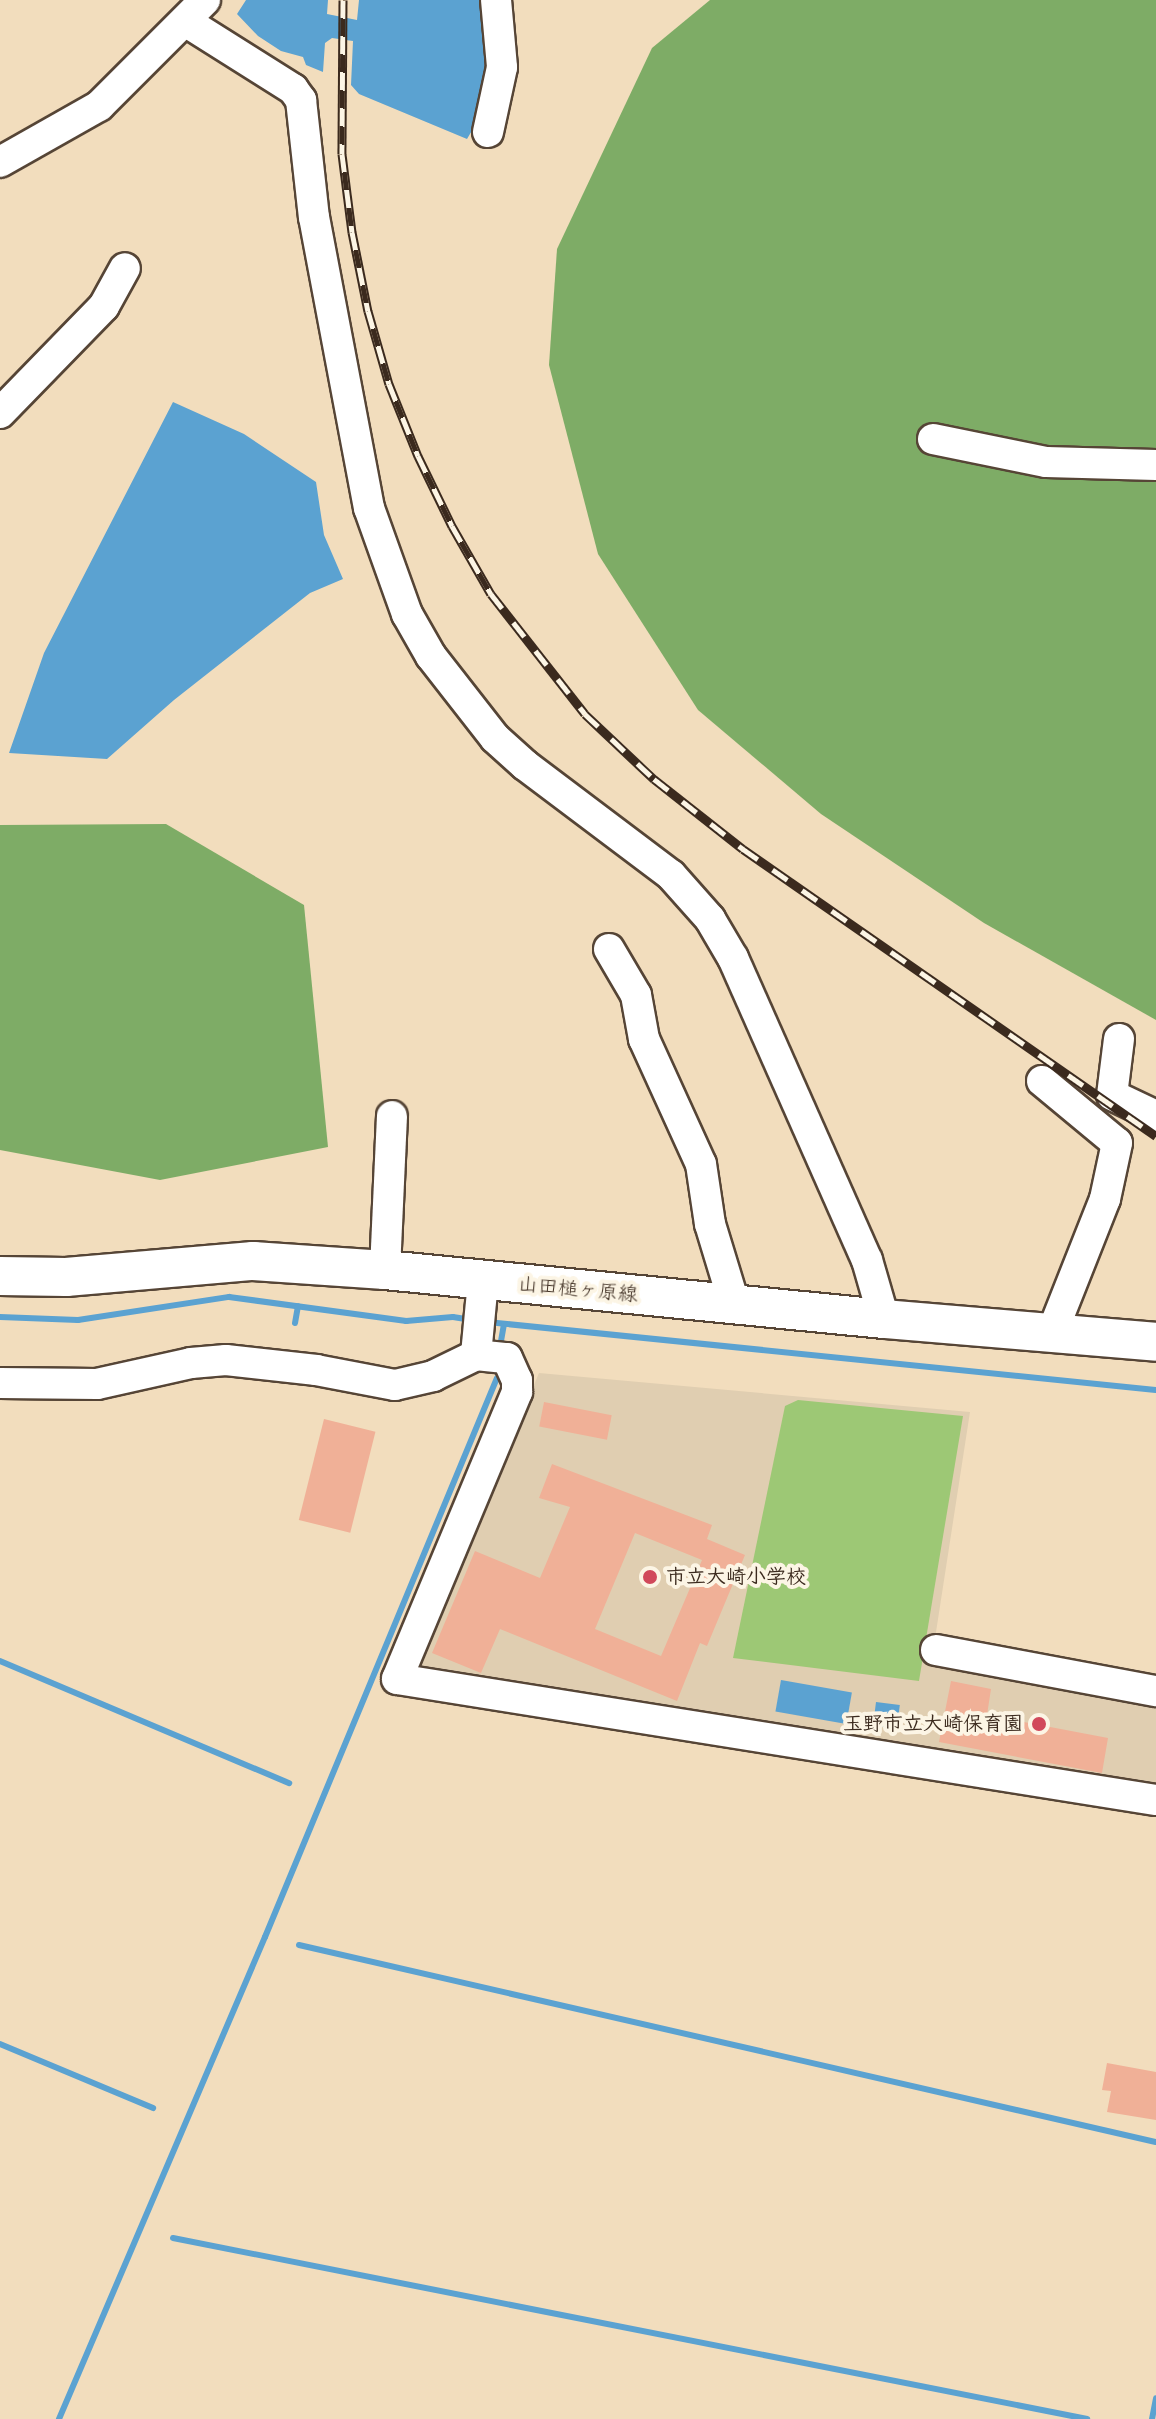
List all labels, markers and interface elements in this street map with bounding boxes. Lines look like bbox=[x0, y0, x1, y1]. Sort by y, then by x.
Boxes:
street label: 山田槌ヶ原線 bbox=[517, 1273, 639, 1307]
place label: 市立大崎小学校 bbox=[666, 1565, 806, 1589]
marker: 市立大崎小学校 bbox=[641, 1568, 659, 1586]
place label: 玉野市立大崎保育園 bbox=[843, 1712, 1023, 1736]
marker: 玉野市立大崎保育園 bbox=[1030, 1715, 1048, 1733]

